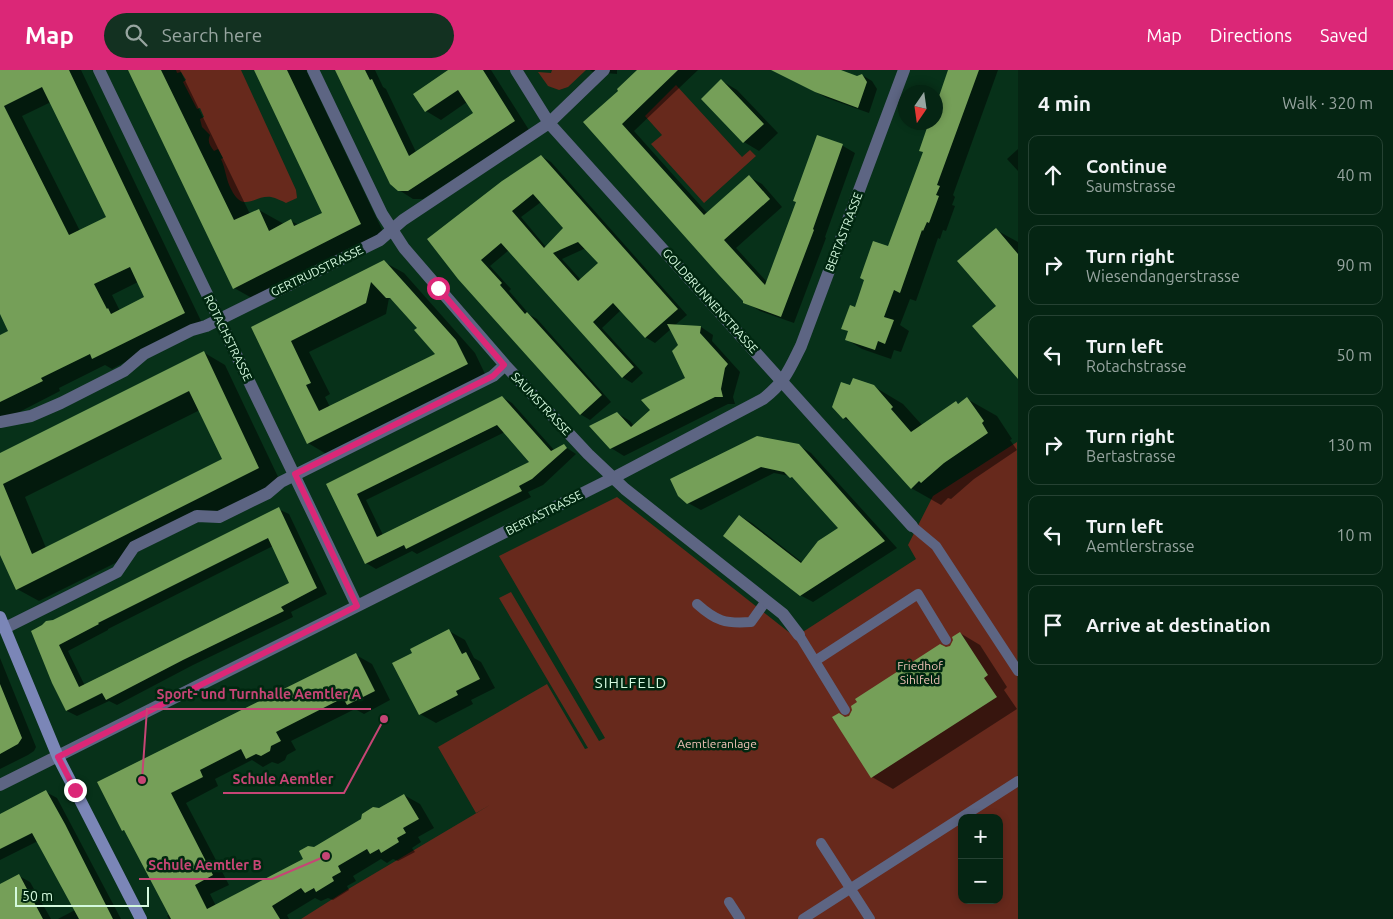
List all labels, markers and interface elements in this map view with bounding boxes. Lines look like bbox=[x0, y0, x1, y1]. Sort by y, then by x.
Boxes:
search box bbox=[104, 13, 454, 58]
icon: search bbox=[122, 21, 150, 49]
text: Map bbox=[25, 22, 74, 49]
text: Search here bbox=[162, 24, 262, 46]
text: Map bbox=[1146, 25, 1182, 45]
text: Directions bbox=[1210, 25, 1292, 45]
text: Saved bbox=[1320, 25, 1368, 45]
north arrow bbox=[898, 85, 943, 130]
text: 4 min bbox=[1038, 91, 1091, 115]
text: Walk · 320 m bbox=[1282, 94, 1373, 112]
text: Continue bbox=[1086, 155, 1167, 177]
icon: ahead bbox=[1039, 161, 1067, 189]
text: 40 m bbox=[1336, 166, 1372, 184]
text: Saumstrasse bbox=[1086, 177, 1176, 195]
street label: BERTASTRASSE bbox=[822, 190, 865, 273]
street label: GERTRUDSTRASSE bbox=[269, 242, 365, 299]
text: Turn right bbox=[1086, 245, 1174, 267]
street label: GOLDBRUNNENSTRASSE bbox=[660, 246, 761, 356]
icon: right bbox=[1039, 251, 1067, 279]
text: 90 m bbox=[1336, 256, 1372, 274]
text: Wiesendangerstrasse bbox=[1086, 267, 1240, 285]
route start bbox=[427, 277, 450, 300]
street label: ROTACHSTRASSE bbox=[202, 293, 255, 383]
text: Turn left bbox=[1086, 335, 1164, 357]
icon: left bbox=[1039, 341, 1067, 369]
text: 50 m bbox=[1336, 346, 1372, 364]
text: Rotachstrasse bbox=[1086, 357, 1187, 375]
street label: SAUMSTRASSE bbox=[509, 370, 574, 438]
text: Turn right bbox=[1086, 425, 1174, 447]
icon: right bbox=[1039, 431, 1067, 459]
text: 130 m bbox=[1327, 436, 1372, 454]
text: Bertastrasse bbox=[1086, 447, 1176, 465]
street label: BERTASTRASSE bbox=[503, 488, 584, 537]
text: Turn left bbox=[1086, 515, 1164, 537]
icon: left bbox=[1039, 521, 1067, 549]
text: 10 m bbox=[1336, 526, 1372, 544]
text: Aemtlerstrasse bbox=[1086, 537, 1195, 555]
icon: arrive bbox=[1039, 611, 1067, 639]
text: Arrive at destination bbox=[1086, 614, 1271, 636]
park label: Friedhof Sihlfeld bbox=[897, 659, 943, 686]
district label: SIHLFELD bbox=[595, 674, 667, 691]
callout: Sport- und Turnhalle Aemtler A bbox=[147, 680, 371, 709]
text: Sport- und Turnhalle Aemtler A bbox=[157, 686, 362, 702]
park label: Aemtleranlage bbox=[677, 737, 757, 750]
callout: Schule Aemtler bbox=[223, 764, 344, 793]
text: Schule Aemtler bbox=[233, 771, 334, 787]
route end bbox=[64, 779, 87, 802]
map controls bbox=[958, 814, 1003, 904]
button: + bbox=[958, 814, 1003, 859]
callout: Schule Aemtler B bbox=[139, 850, 272, 879]
text: Schule Aemtler B bbox=[148, 857, 262, 873]
button: − bbox=[958, 859, 1003, 904]
scale bar bbox=[15, 884, 149, 907]
text: 50 m bbox=[22, 888, 53, 904]

